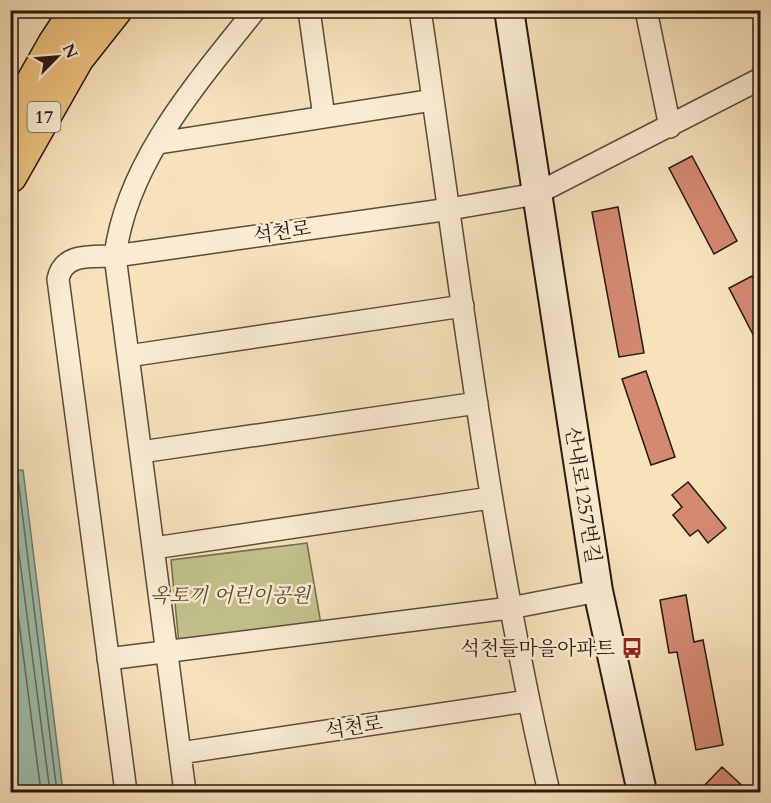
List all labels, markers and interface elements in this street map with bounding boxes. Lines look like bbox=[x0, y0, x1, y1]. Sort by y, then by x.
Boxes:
north arrow bbox=[27, 27, 87, 87]
text: N bbox=[57, 40, 83, 62]
road number: 17 bbox=[28, 102, 60, 132]
street label: 석천로 bbox=[251, 215, 313, 249]
street label: 산내로1257번길 bbox=[559, 425, 607, 565]
park label: 옥토끼 어린이공원 bbox=[150, 582, 312, 609]
place label: 석천들마을아파트 bbox=[460, 635, 615, 662]
bus stop icon: 석천들마을아파트 bbox=[620, 636, 644, 660]
street label: 석천로 bbox=[323, 709, 385, 745]

